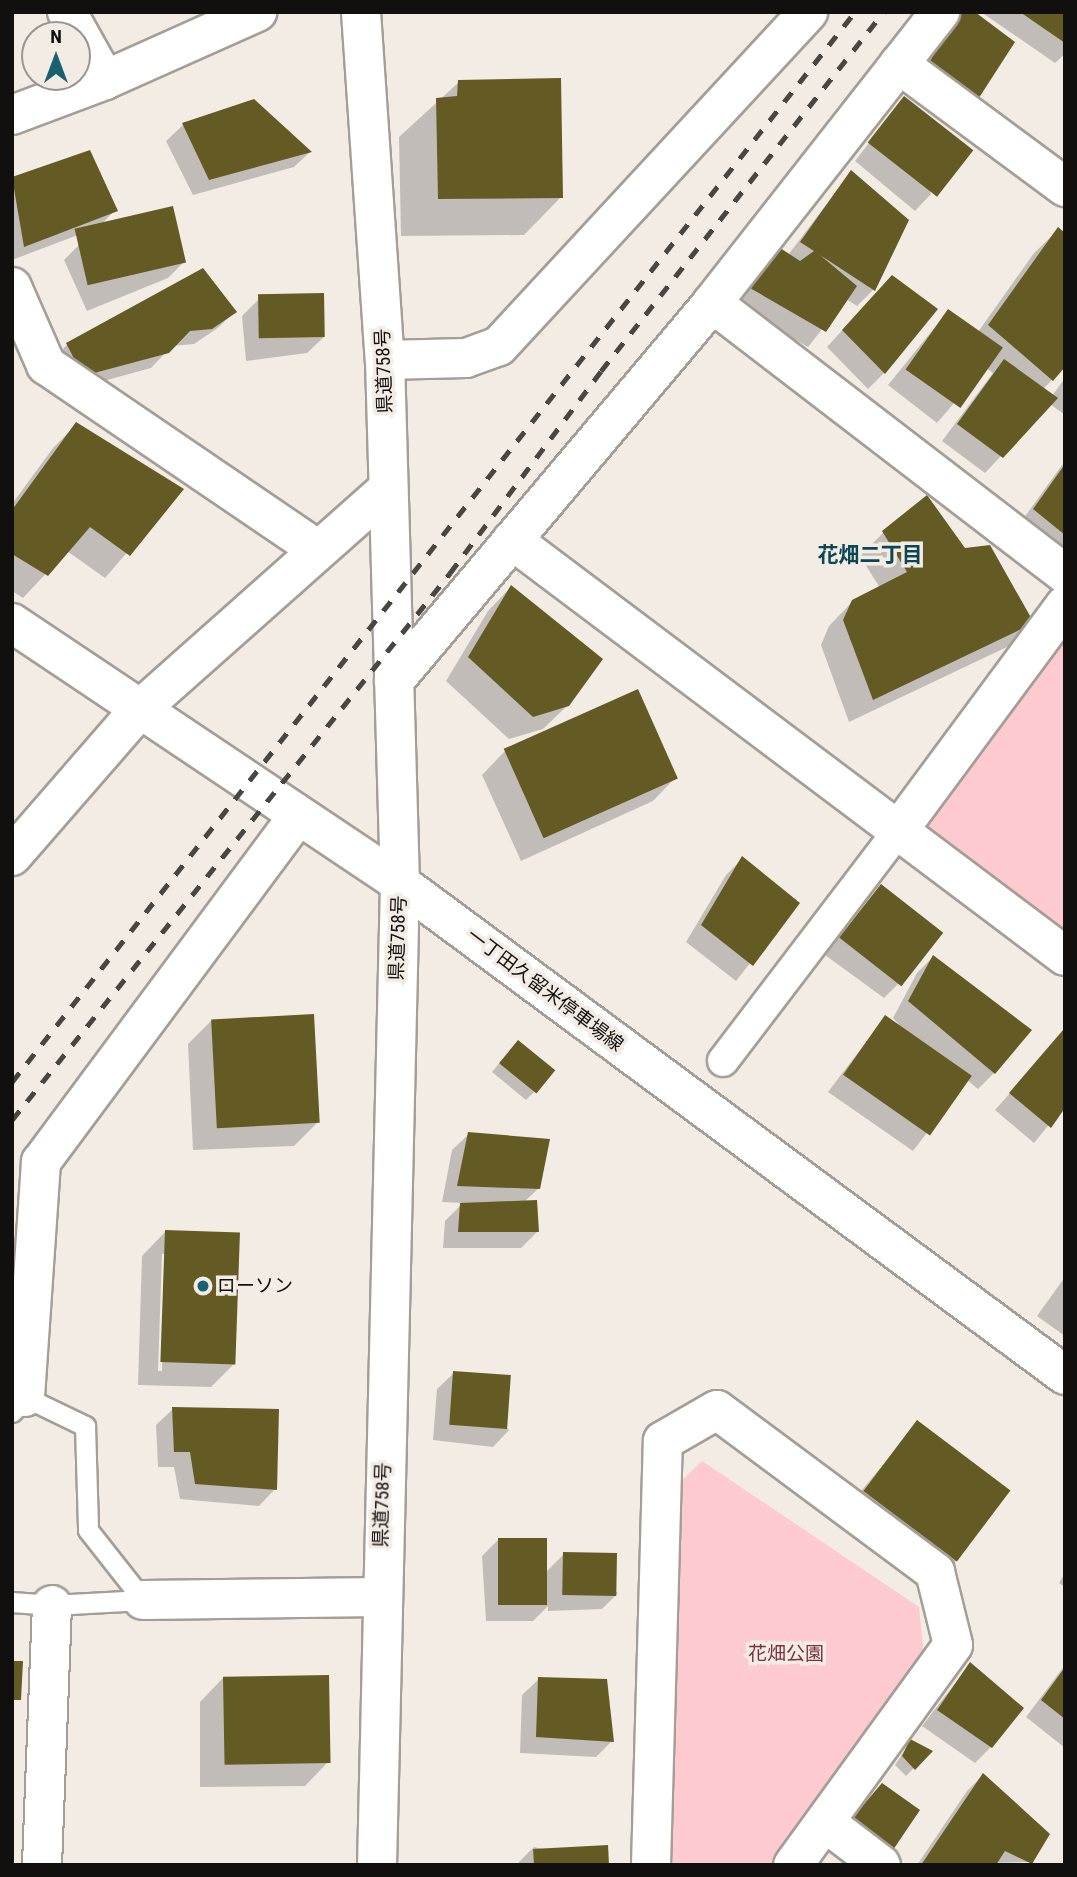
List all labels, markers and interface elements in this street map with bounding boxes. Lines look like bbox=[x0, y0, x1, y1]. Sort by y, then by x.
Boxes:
north arrow bbox=[21, 21, 91, 91]
text: N bbox=[50, 25, 62, 48]
street label: 県道758号 bbox=[371, 328, 397, 414]
district label: 花畑二丁目 bbox=[818, 542, 922, 568]
street label: 県道758号 bbox=[385, 895, 411, 981]
street label: 一丁田久留米停車場線 bbox=[462, 924, 628, 1056]
place label: ローソン bbox=[217, 1275, 293, 1297]
marker: ローソン bbox=[195, 1278, 211, 1294]
street label: 県道758号 bbox=[369, 1462, 395, 1548]
park label: 花畑公園 bbox=[748, 1643, 824, 1665]

